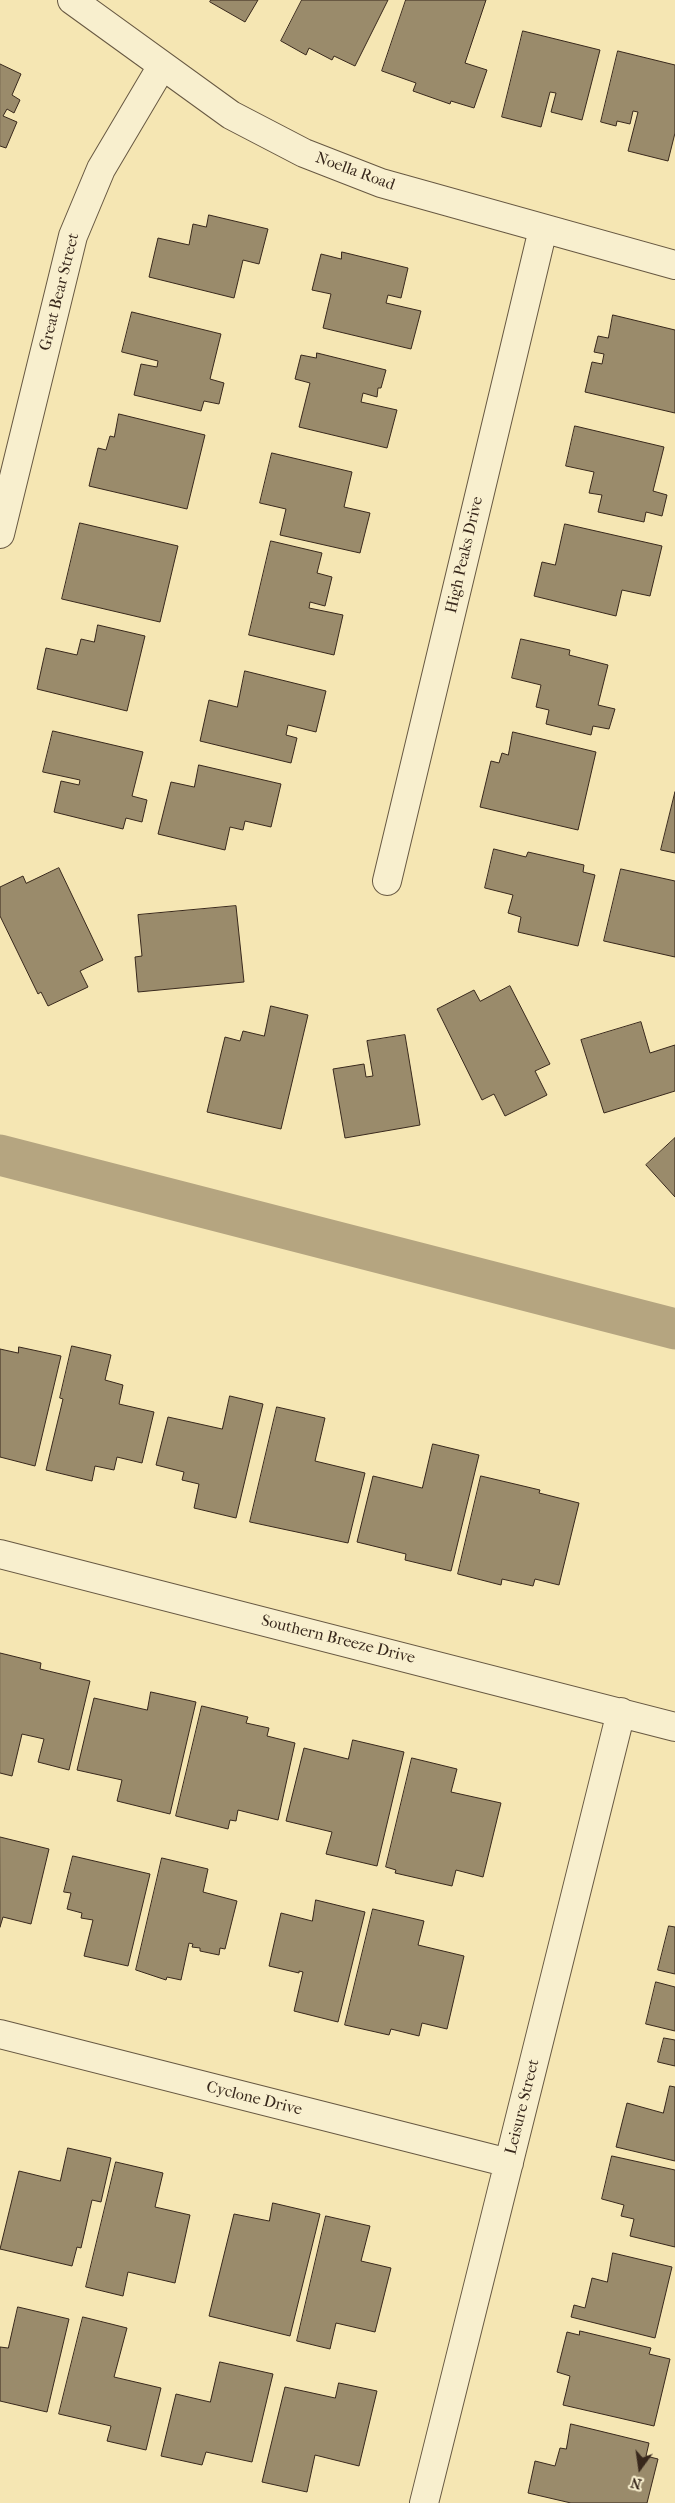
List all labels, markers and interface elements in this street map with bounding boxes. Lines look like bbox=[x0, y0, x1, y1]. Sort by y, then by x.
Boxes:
street label: Noella Road bbox=[313, 149, 397, 195]
street label: Great Bear Street bbox=[36, 231, 84, 353]
street label: High Peaks Drive bbox=[442, 495, 488, 615]
street label: Southern Breeze Drive bbox=[259, 1612, 417, 1668]
street label: Leisure Street bbox=[502, 2057, 544, 2157]
street label: Cyclone Drive bbox=[204, 2078, 304, 2120]
north arrow bbox=[615, 2443, 665, 2493]
text: N bbox=[629, 2474, 643, 2493]

